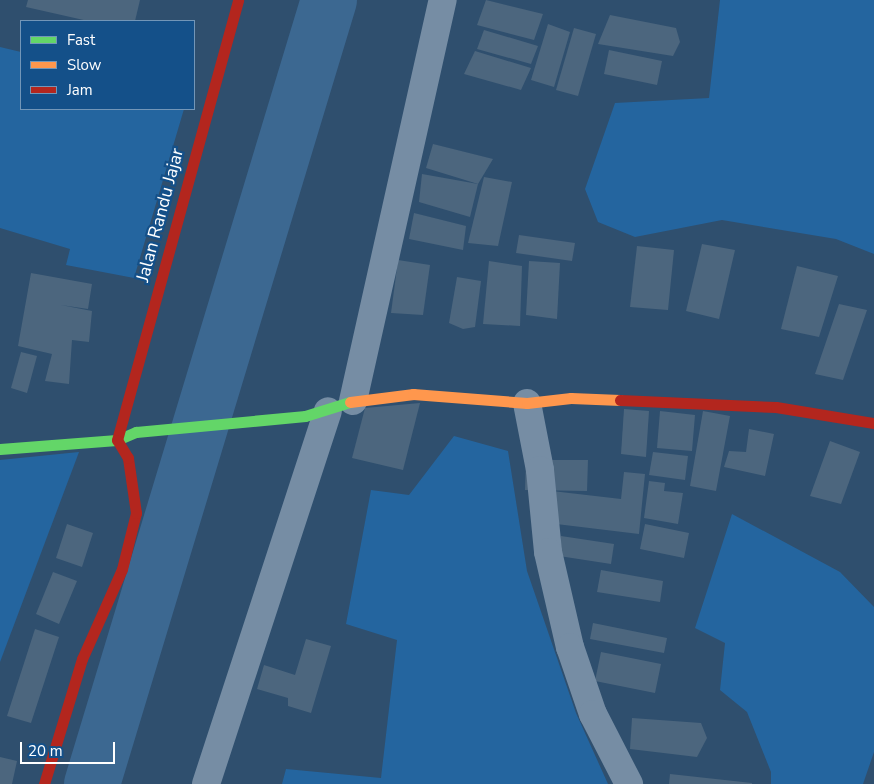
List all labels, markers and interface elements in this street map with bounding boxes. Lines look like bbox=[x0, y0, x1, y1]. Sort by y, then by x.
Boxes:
legend bbox=[20, 20, 195, 110]
text: Fast bbox=[67, 30, 95, 50]
text: Slow bbox=[67, 55, 101, 75]
text: Jam bbox=[67, 80, 93, 100]
street label: Jalan Randu Jajar bbox=[132, 146, 188, 284]
scale bar bbox=[22, 732, 118, 764]
text: 20 m bbox=[28, 741, 63, 761]

